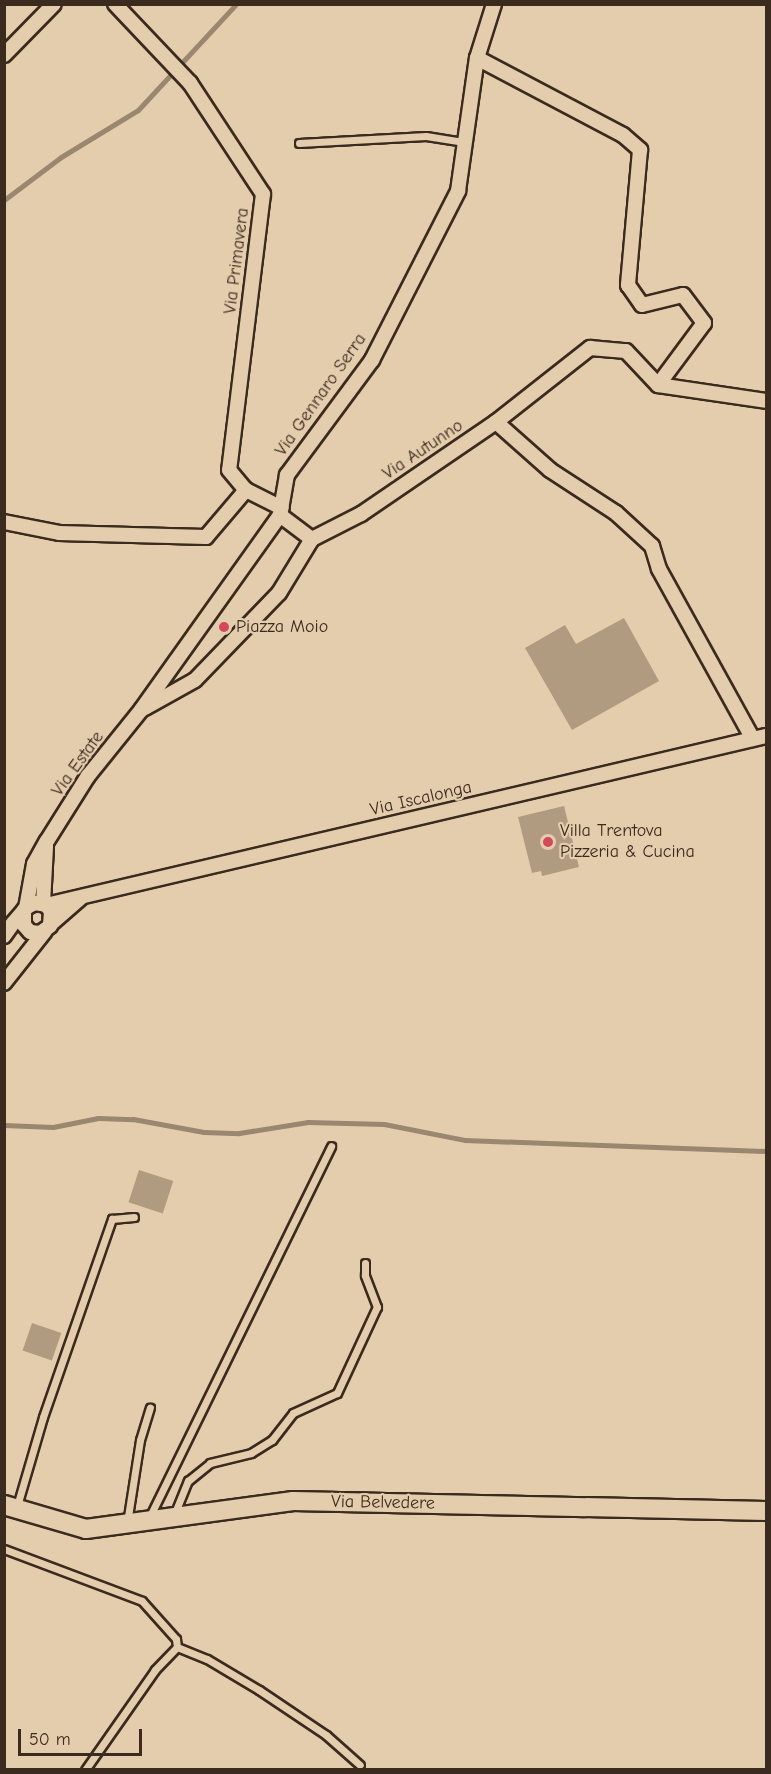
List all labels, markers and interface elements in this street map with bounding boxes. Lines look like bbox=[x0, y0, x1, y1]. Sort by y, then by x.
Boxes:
street label: Via Primavera bbox=[220, 207, 254, 315]
street label: Via Gennaro Serra bbox=[271, 330, 371, 460]
street label: Via Autunno bbox=[379, 415, 467, 485]
place label: Piazza Moio bbox=[236, 616, 328, 638]
marker: Piazza Moio bbox=[217, 620, 231, 634]
street label: Via Estate bbox=[47, 727, 109, 801]
street label: Via Iscalonga bbox=[368, 777, 474, 821]
place label: Villa Trentova Pizzeria & Cucina bbox=[560, 821, 695, 864]
marker: Villa Trentova Pizzeria & Cucina bbox=[541, 835, 555, 849]
street label: Via Belvedere bbox=[331, 1491, 435, 1515]
scale bar bbox=[21, 1717, 146, 1755]
text: 50 m bbox=[29, 1729, 71, 1750]

